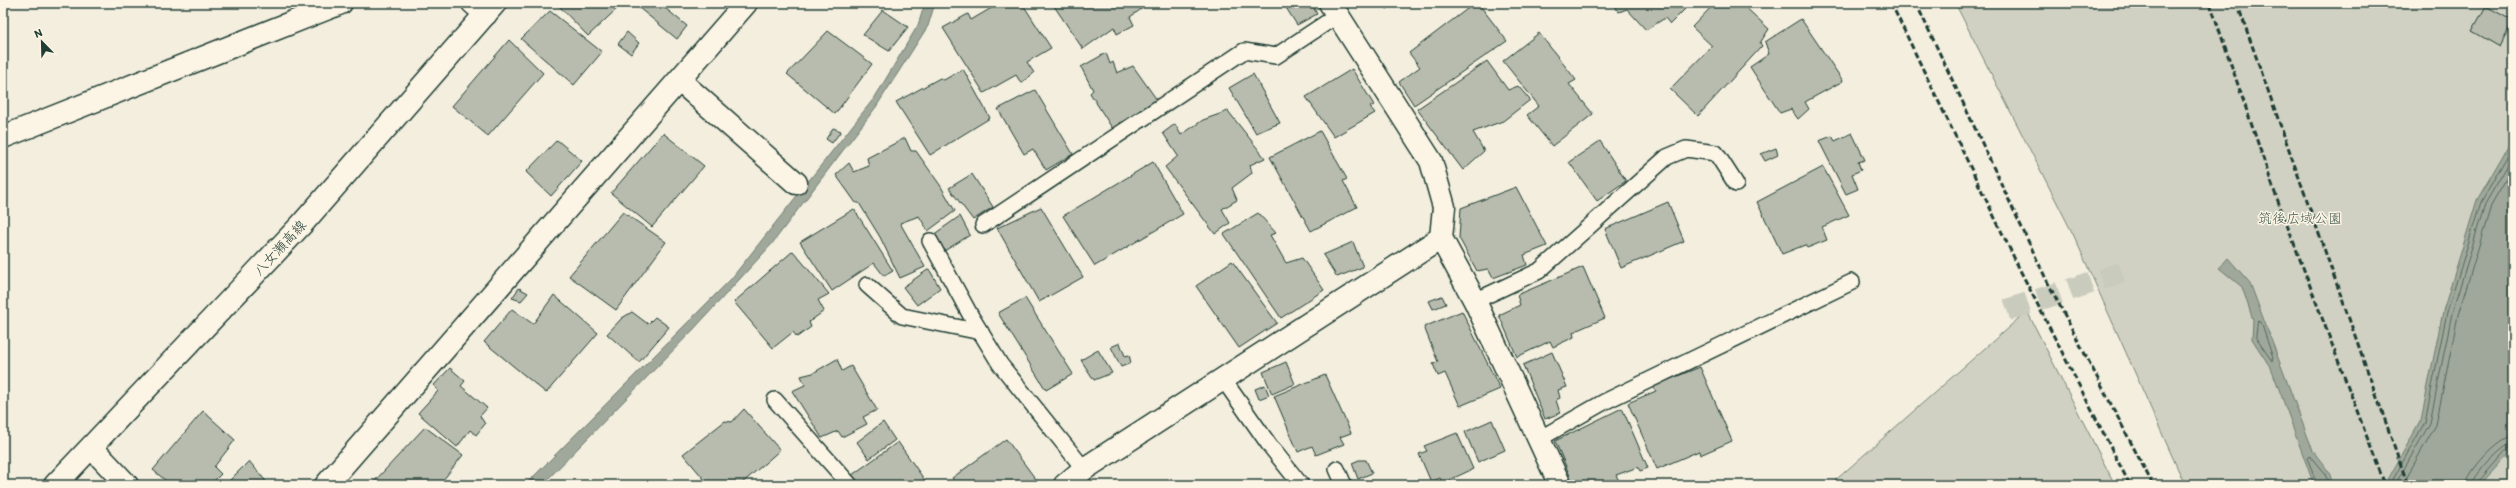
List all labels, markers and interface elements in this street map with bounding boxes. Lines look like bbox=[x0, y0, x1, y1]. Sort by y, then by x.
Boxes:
north arrow bbox=[22, 22, 62, 62]
text: N bbox=[32, 26, 44, 41]
park label: 筑後広域公園 bbox=[2258, 210, 2342, 227]
street label: 八女瀬高線 bbox=[250, 217, 310, 279]

